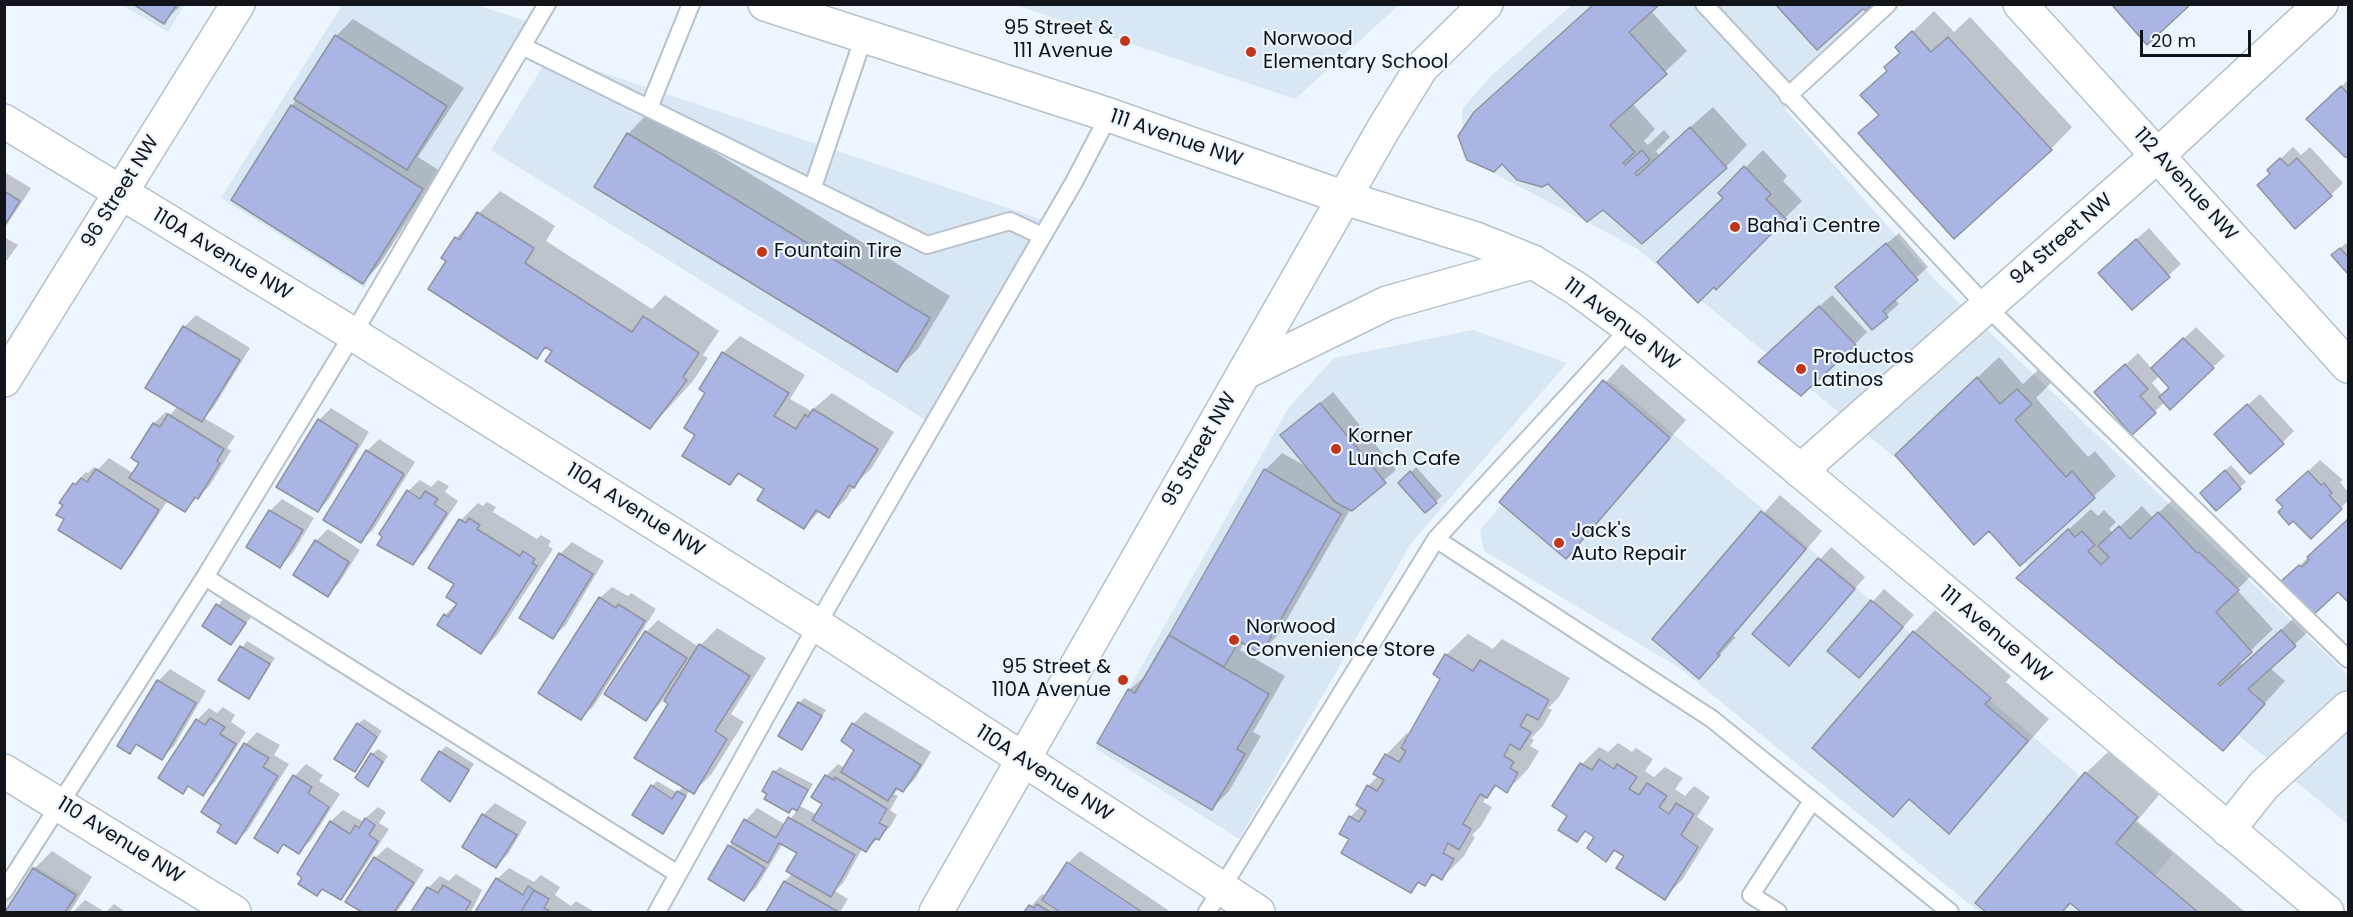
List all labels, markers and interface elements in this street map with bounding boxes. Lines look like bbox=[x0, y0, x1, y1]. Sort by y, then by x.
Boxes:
place label: 95 Street & 111 Avenue bbox=[1004, 17, 1113, 64]
scale bar bbox=[2143, 18, 2254, 56]
place label: Norwood Elementary School bbox=[1263, 28, 1448, 75]
text: 20 m bbox=[2151, 28, 2196, 53]
marker: 95 Street & 111 Avenue bbox=[1118, 34, 1132, 48]
marker: Norwood Elementary School bbox=[1244, 45, 1258, 59]
street label: 111 Avenue NW bbox=[1107, 105, 1245, 173]
street label: 112 Avenue NW bbox=[2128, 124, 2242, 246]
street label: 96 Street NW bbox=[77, 131, 165, 253]
street label: 94 Street NW bbox=[2006, 189, 2118, 291]
street label: 110A Avenue NW bbox=[148, 204, 296, 306]
place label: Baha'i Centre bbox=[1747, 215, 1880, 239]
marker: Baha'i Centre bbox=[1728, 220, 1742, 234]
place label: Fountain Tire bbox=[774, 240, 902, 264]
marker: Fountain Tire bbox=[755, 245, 769, 259]
street label: 111 Avenue NW bbox=[1558, 274, 1684, 376]
place label: Productos Latinos bbox=[1813, 346, 1914, 393]
marker: Productos Latinos bbox=[1794, 362, 1808, 376]
street label: 95 Street NW bbox=[1158, 389, 1242, 511]
place label: Korner Lunch Cafe bbox=[1348, 425, 1460, 472]
marker: Korner Lunch Cafe bbox=[1329, 442, 1343, 456]
street label: 110A Avenue NW bbox=[562, 459, 708, 563]
place label: Jack's Auto Repair bbox=[1571, 520, 1687, 567]
marker: Jack's Auto Repair bbox=[1552, 536, 1566, 550]
street label: 111 Avenue NW bbox=[1934, 581, 2056, 689]
place label: Norwood Convenience Store bbox=[1246, 616, 1435, 663]
marker: Norwood Convenience Store bbox=[1227, 633, 1241, 647]
place label: 95 Street & 110A Avenue bbox=[992, 656, 1111, 703]
marker: 95 Street & 110A Avenue bbox=[1116, 673, 1130, 687]
street label: 110A Avenue NW bbox=[971, 721, 1117, 827]
street label: 110 Avenue NW bbox=[52, 792, 188, 890]

